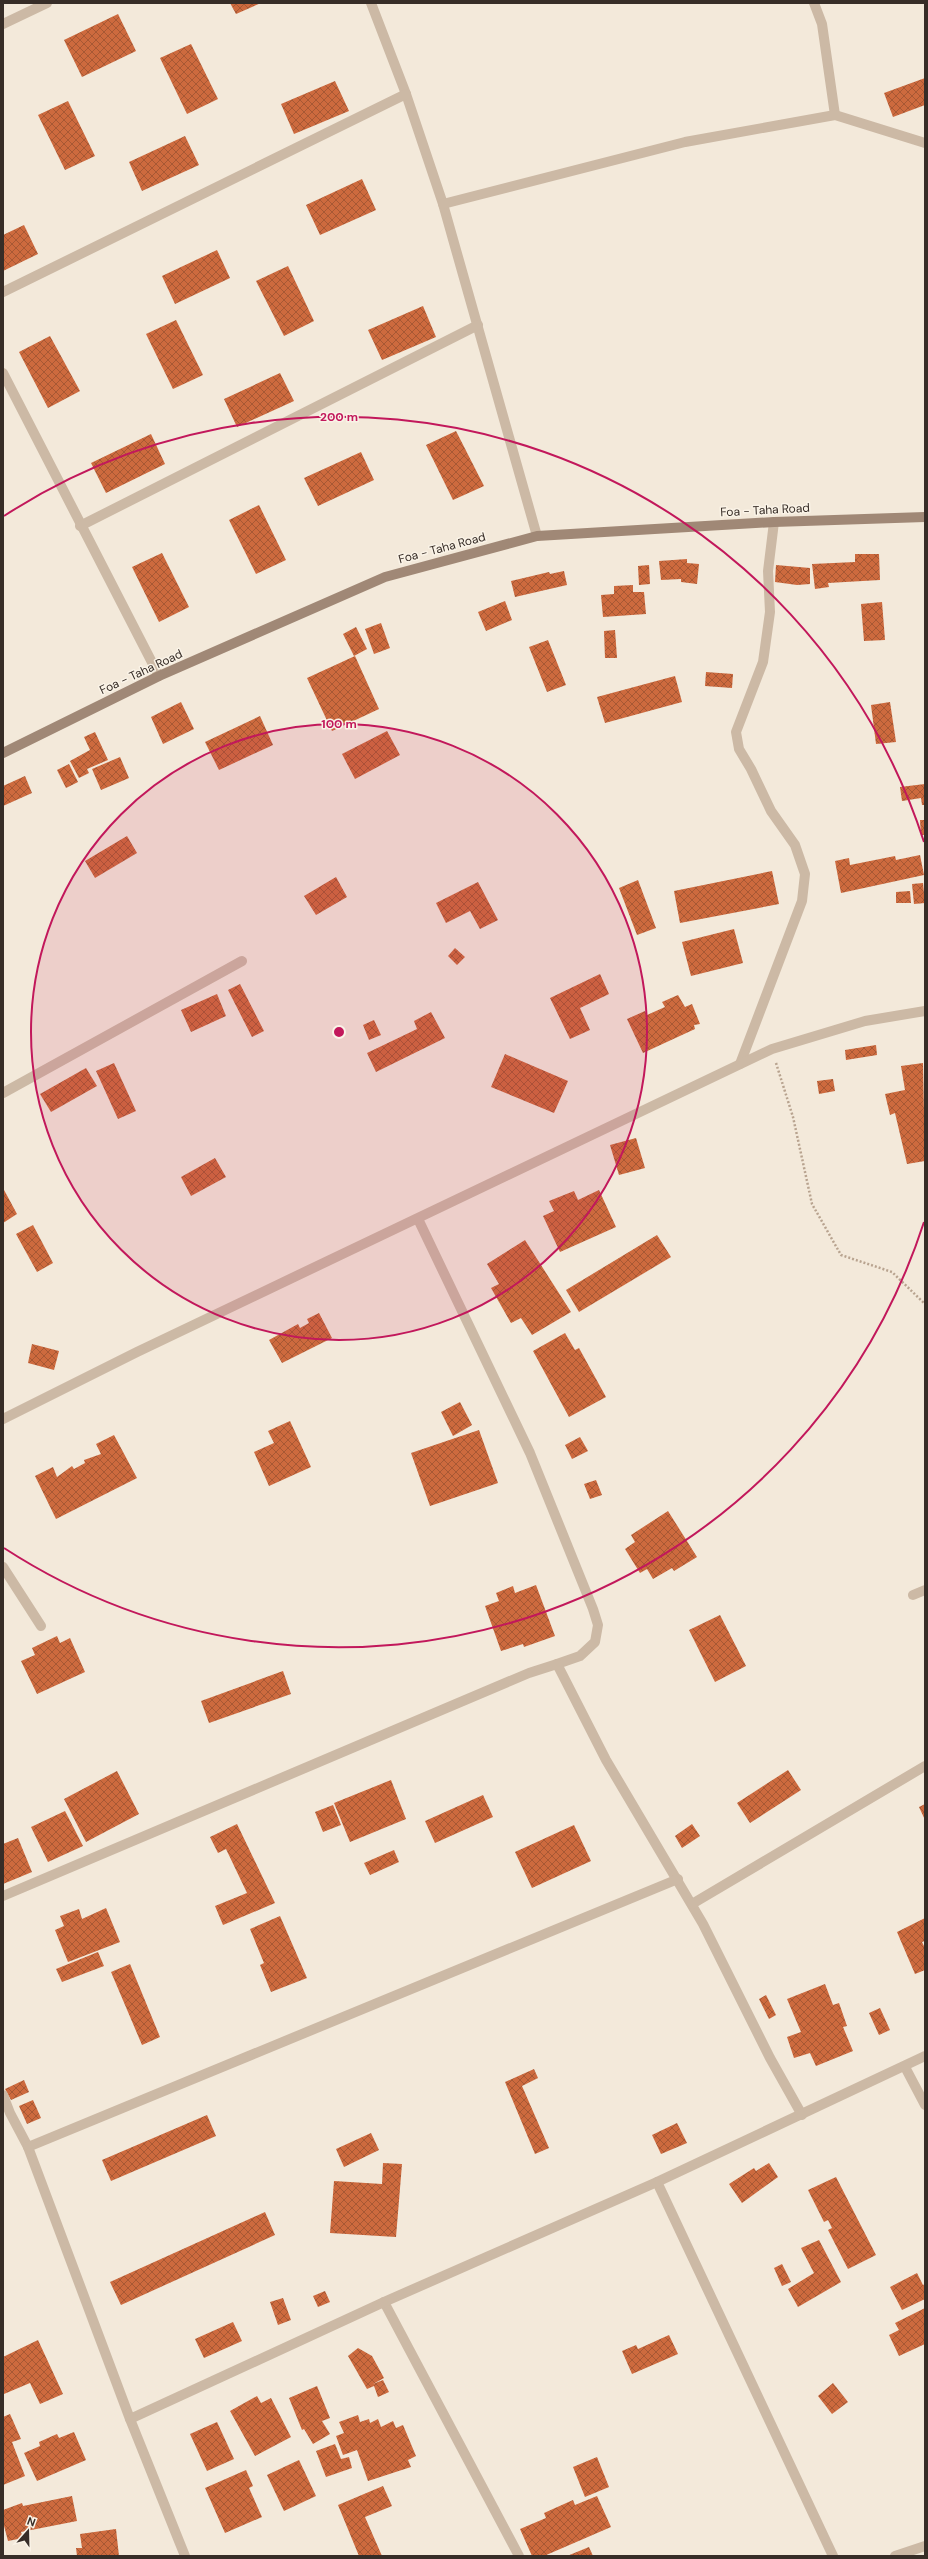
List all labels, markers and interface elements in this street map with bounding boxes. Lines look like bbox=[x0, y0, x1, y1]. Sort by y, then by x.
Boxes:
text: 200 m bbox=[320, 409, 358, 425]
street label: Foa - Taha Road bbox=[720, 500, 810, 520]
street label: Foa - Taha Road bbox=[397, 529, 487, 567]
street label: Foa - Taha Road bbox=[97, 646, 185, 698]
text: 100 m bbox=[321, 716, 357, 732]
centre of rings bbox=[332, 1025, 346, 1039]
north arrow bbox=[8, 2511, 48, 2551]
text: N bbox=[25, 2514, 38, 2530]

